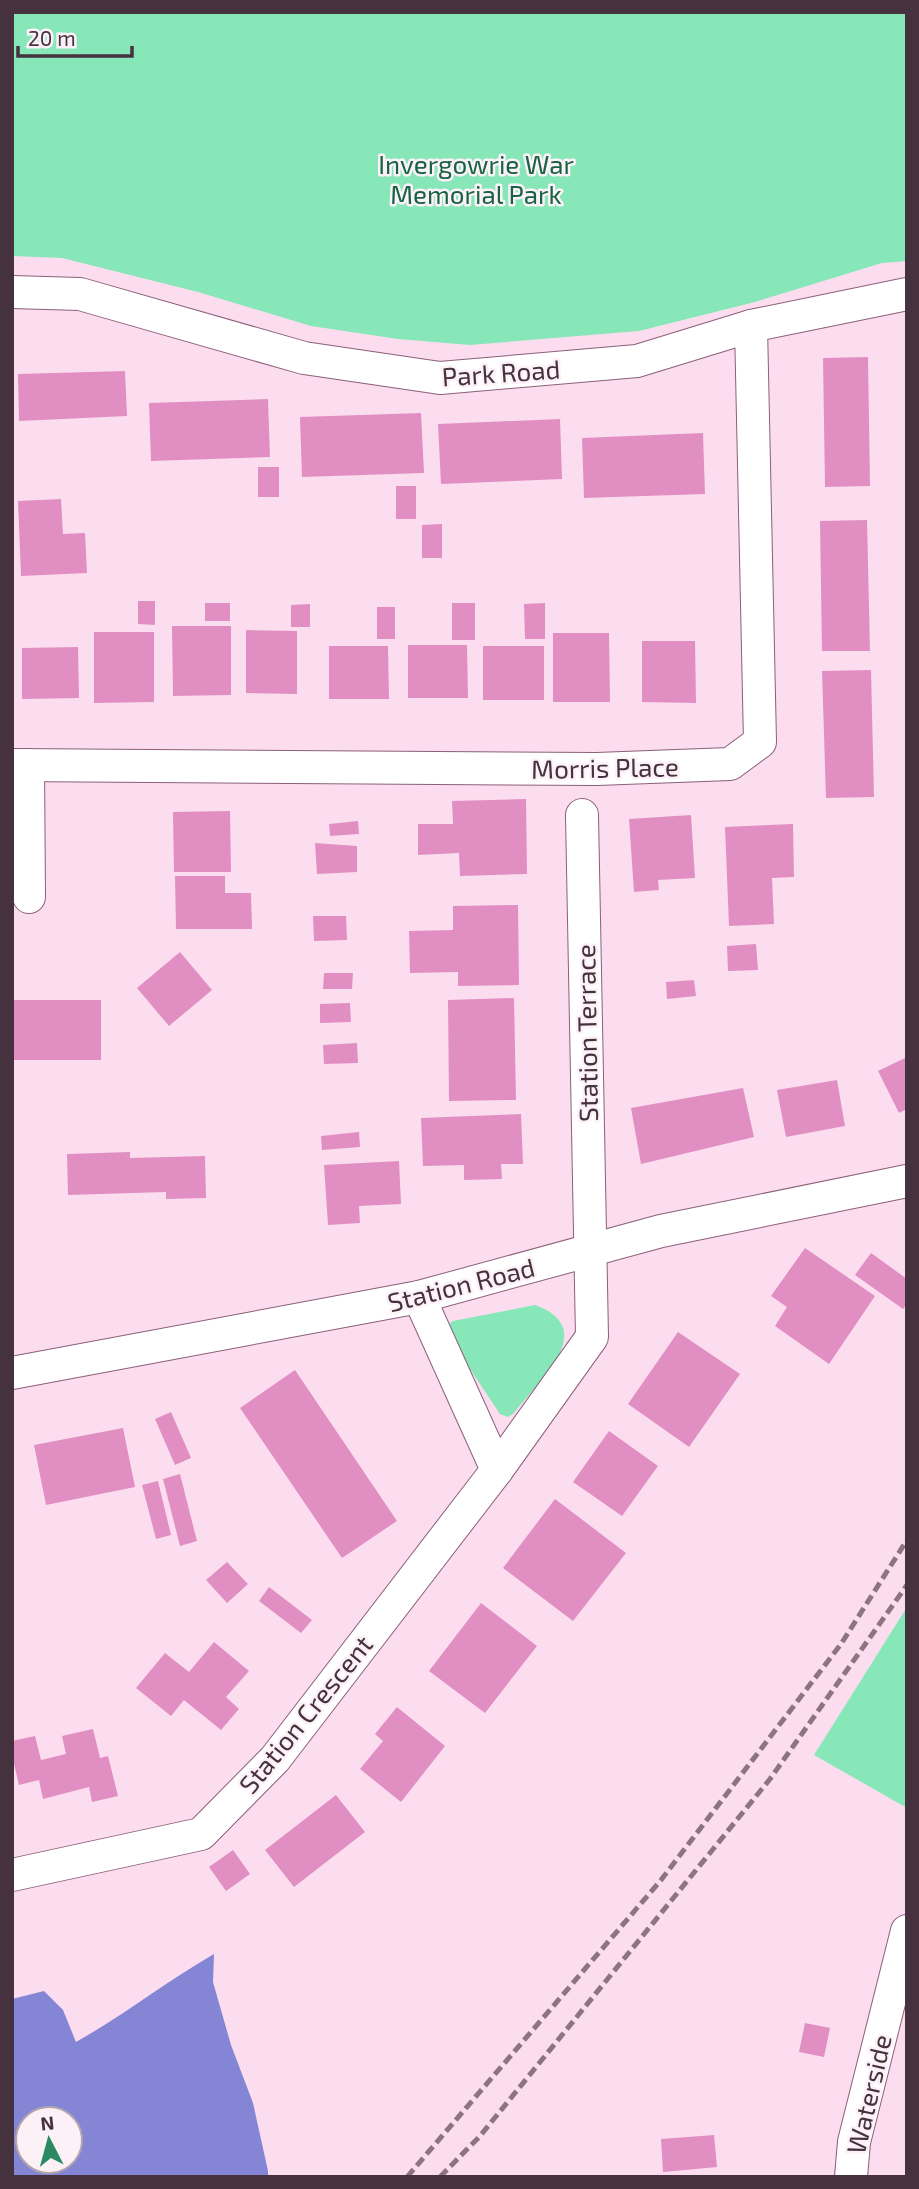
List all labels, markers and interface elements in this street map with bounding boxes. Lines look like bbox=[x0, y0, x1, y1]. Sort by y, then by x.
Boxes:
scale bar bbox=[18, 14, 131, 58]
text: 20 m bbox=[28, 25, 76, 50]
park label: Invergowrie War Memorial Park bbox=[378, 148, 574, 209]
street label: Park Road bbox=[441, 352, 561, 392]
street label: Morris Place bbox=[531, 750, 679, 784]
street label: Station Terrace bbox=[569, 944, 603, 1122]
street label: Station Road bbox=[384, 1251, 538, 1317]
street label: Station Crescent bbox=[232, 1629, 378, 1799]
street label: Waterside bbox=[839, 2031, 897, 2157]
north arrow bbox=[14, 2105, 84, 2175]
text: N bbox=[39, 2110, 55, 2135]

